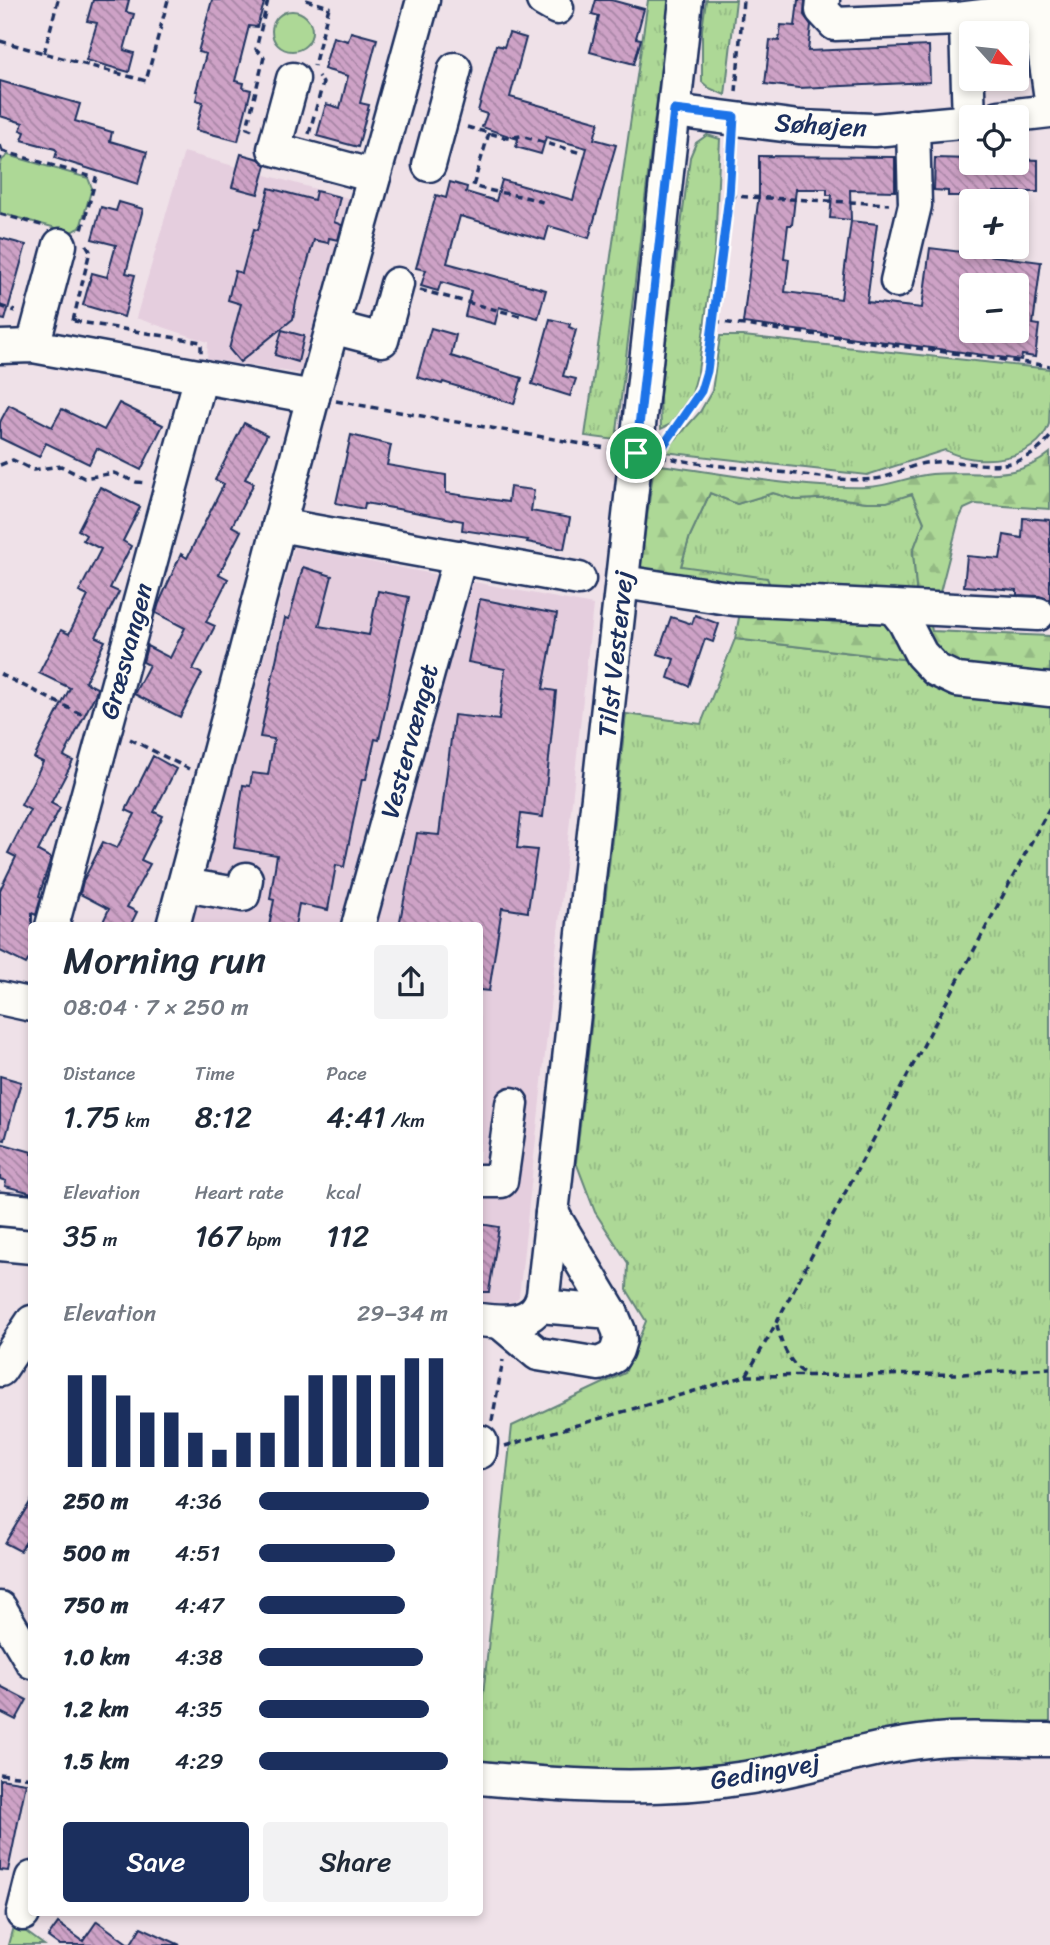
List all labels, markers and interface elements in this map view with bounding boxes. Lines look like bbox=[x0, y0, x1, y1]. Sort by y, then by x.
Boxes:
north arrow bbox=[959, 21, 1029, 91]
map controls bbox=[959, 21, 1029, 343]
street label: Søhøjen bbox=[773, 99, 869, 151]
button: locate bbox=[959, 105, 1029, 175]
button: + bbox=[959, 189, 1029, 259]
button: − bbox=[959, 273, 1029, 343]
pin bbox=[606, 423, 666, 483]
icon: arrive bbox=[617, 434, 655, 472]
street label: Tilst Vestervej bbox=[583, 568, 647, 740]
street label: Græsvangen bbox=[86, 578, 166, 724]
street label: Vestervænget bbox=[366, 659, 452, 823]
text: Morning run bbox=[63, 927, 266, 994]
button: share bbox=[374, 945, 448, 1019]
text: 08:04 · 7 × 250 m bbox=[63, 987, 249, 1028]
text: Distance bbox=[63, 1057, 135, 1090]
text: Time bbox=[195, 1057, 235, 1090]
text: Pace bbox=[326, 1057, 367, 1090]
text: 1.75 bbox=[63, 1090, 120, 1144]
text: 8:12 bbox=[195, 1090, 252, 1144]
text: 4:41 bbox=[326, 1090, 386, 1144]
text: km bbox=[120, 1104, 150, 1137]
text: /km bbox=[386, 1104, 425, 1137]
text: Elevation bbox=[63, 1176, 140, 1209]
text: Heart rate bbox=[195, 1176, 284, 1209]
text: kcal bbox=[326, 1176, 361, 1209]
text: 35 bbox=[63, 1209, 98, 1263]
text: 167 bbox=[195, 1209, 242, 1263]
text: 112 bbox=[326, 1209, 369, 1263]
text: m bbox=[98, 1223, 117, 1256]
text: bpm bbox=[242, 1223, 282, 1256]
text: Elevation bbox=[63, 1293, 156, 1334]
text: 29–34 m bbox=[357, 1293, 448, 1334]
text: 250 m bbox=[63, 1481, 129, 1522]
text: 4:36 bbox=[175, 1481, 222, 1522]
text: 500 m bbox=[63, 1533, 130, 1574]
text: 4:51 bbox=[175, 1533, 220, 1574]
text: 750 m bbox=[63, 1585, 128, 1626]
text: 4:47 bbox=[175, 1585, 224, 1626]
text: 1.0 km bbox=[63, 1637, 130, 1678]
text: 4:38 bbox=[175, 1637, 223, 1678]
text: 1.2 km bbox=[63, 1689, 129, 1730]
text: 4:35 bbox=[175, 1689, 223, 1730]
street label: Gedingvej bbox=[707, 1739, 824, 1803]
text: 1.5 km bbox=[63, 1741, 130, 1782]
text: 4:29 bbox=[175, 1741, 224, 1782]
button: Save bbox=[63, 1822, 249, 1902]
button: Share bbox=[263, 1822, 448, 1902]

